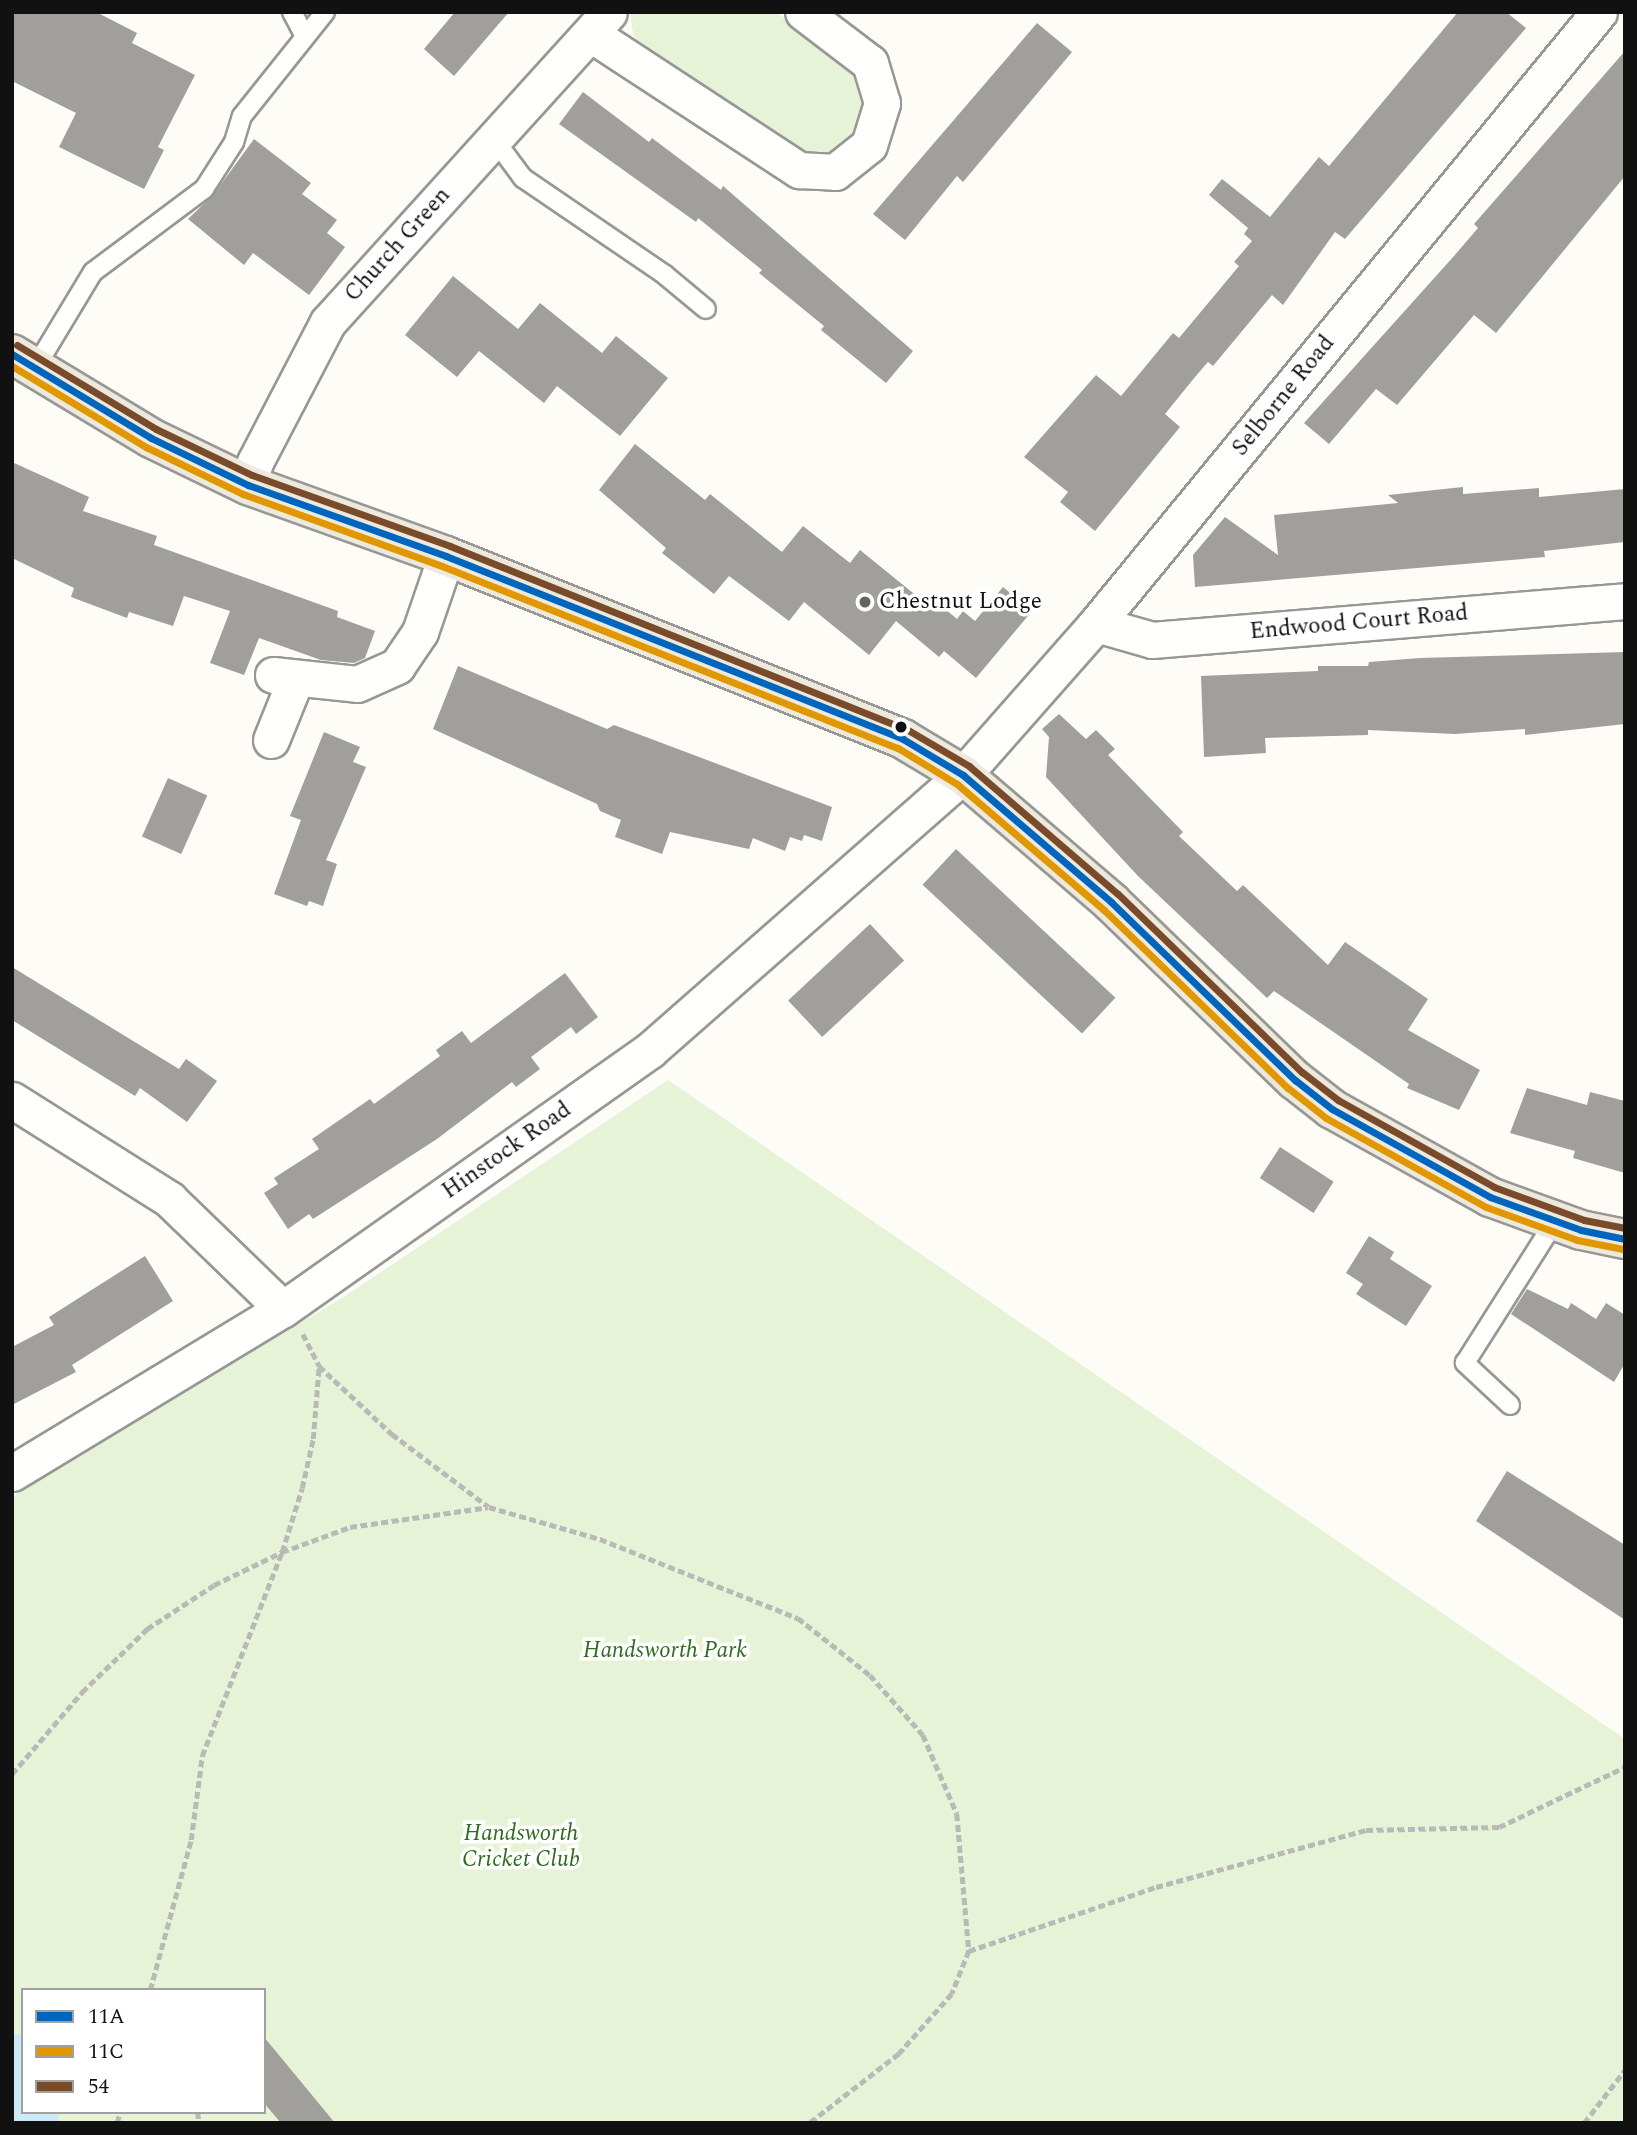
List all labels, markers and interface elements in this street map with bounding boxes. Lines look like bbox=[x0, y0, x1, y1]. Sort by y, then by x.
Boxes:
street label: Church Green bbox=[339, 182, 457, 308]
street label: Selborne Road bbox=[1227, 330, 1341, 462]
place label: Chestnut Lodge bbox=[879, 588, 1042, 616]
marker: Chestnut Lodge bbox=[857, 594, 873, 610]
street label: Endwood Court Road bbox=[1249, 600, 1469, 646]
unlabelled marker bbox=[894, 720, 908, 734]
street label: Hinstock Road bbox=[437, 1096, 577, 1206]
park label: Handsworth Park bbox=[583, 1637, 747, 1665]
park label: Handsworth Cricket Club bbox=[462, 1820, 580, 1874]
legend bbox=[21, 1988, 266, 2114]
text: 11A bbox=[88, 2001, 125, 2033]
text: 11C bbox=[88, 2036, 124, 2068]
text: 54 bbox=[88, 2071, 109, 2103]

